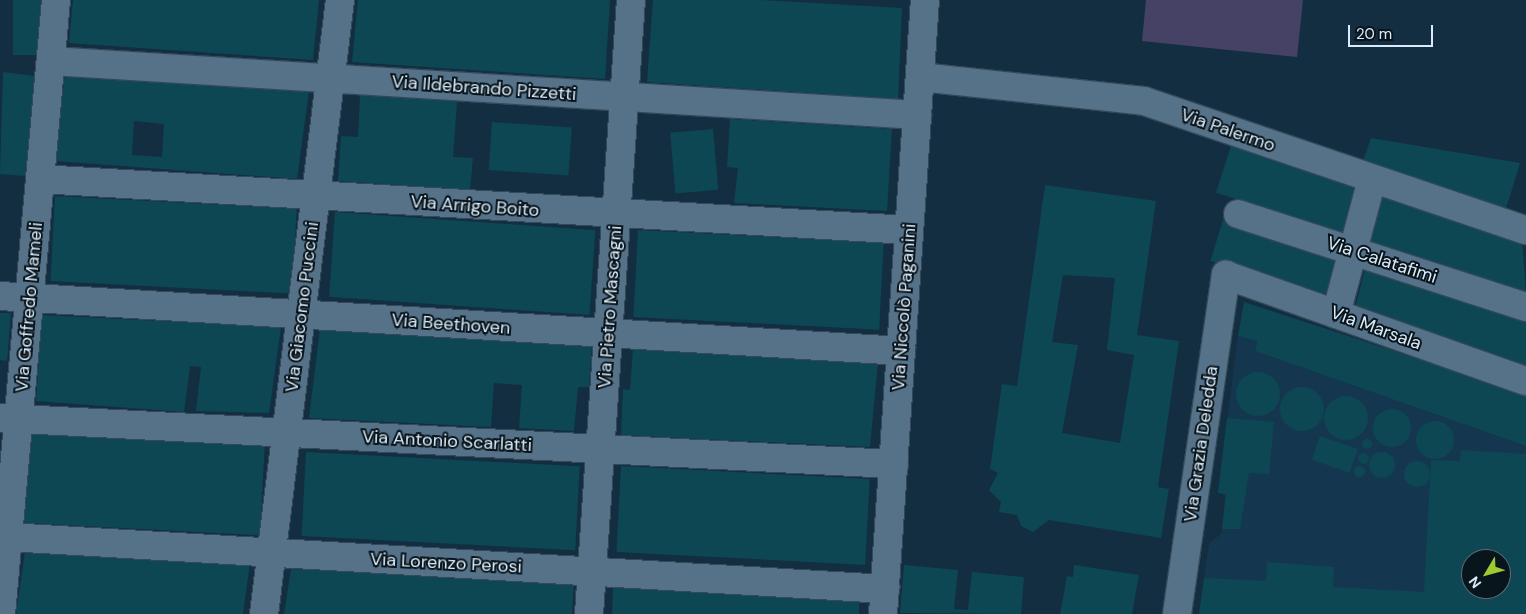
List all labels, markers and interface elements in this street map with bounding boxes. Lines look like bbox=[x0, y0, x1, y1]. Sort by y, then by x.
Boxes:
scale bar bbox=[1351, 15, 1436, 47]
text: 20 m bbox=[1356, 24, 1392, 44]
street label: Via Ildebrando Pizzetti bbox=[391, 71, 577, 105]
street label: Via Palermo bbox=[1178, 104, 1278, 156]
street label: Via Arrigo Boito bbox=[410, 191, 540, 221]
street label: Via Goffredo Mameli bbox=[11, 221, 47, 393]
street label: Via Giacomo Puccini bbox=[281, 221, 323, 393]
street label: Via Niccolò Paganini bbox=[887, 223, 921, 391]
street label: Via Pietro Mascagni bbox=[594, 225, 626, 389]
street label: Via Calatafimi bbox=[1324, 232, 1440, 288]
street label: Via Marsala bbox=[1328, 302, 1424, 354]
street label: Via Beethoven bbox=[391, 309, 511, 339]
street label: Via Grazia Deledda bbox=[1179, 365, 1223, 523]
street label: Via Antonio Scarlatti bbox=[362, 426, 532, 456]
street label: Via Lorenzo Perosi bbox=[370, 548, 522, 578]
north arrow bbox=[1461, 549, 1511, 599]
text: N bbox=[1465, 573, 1485, 592]

